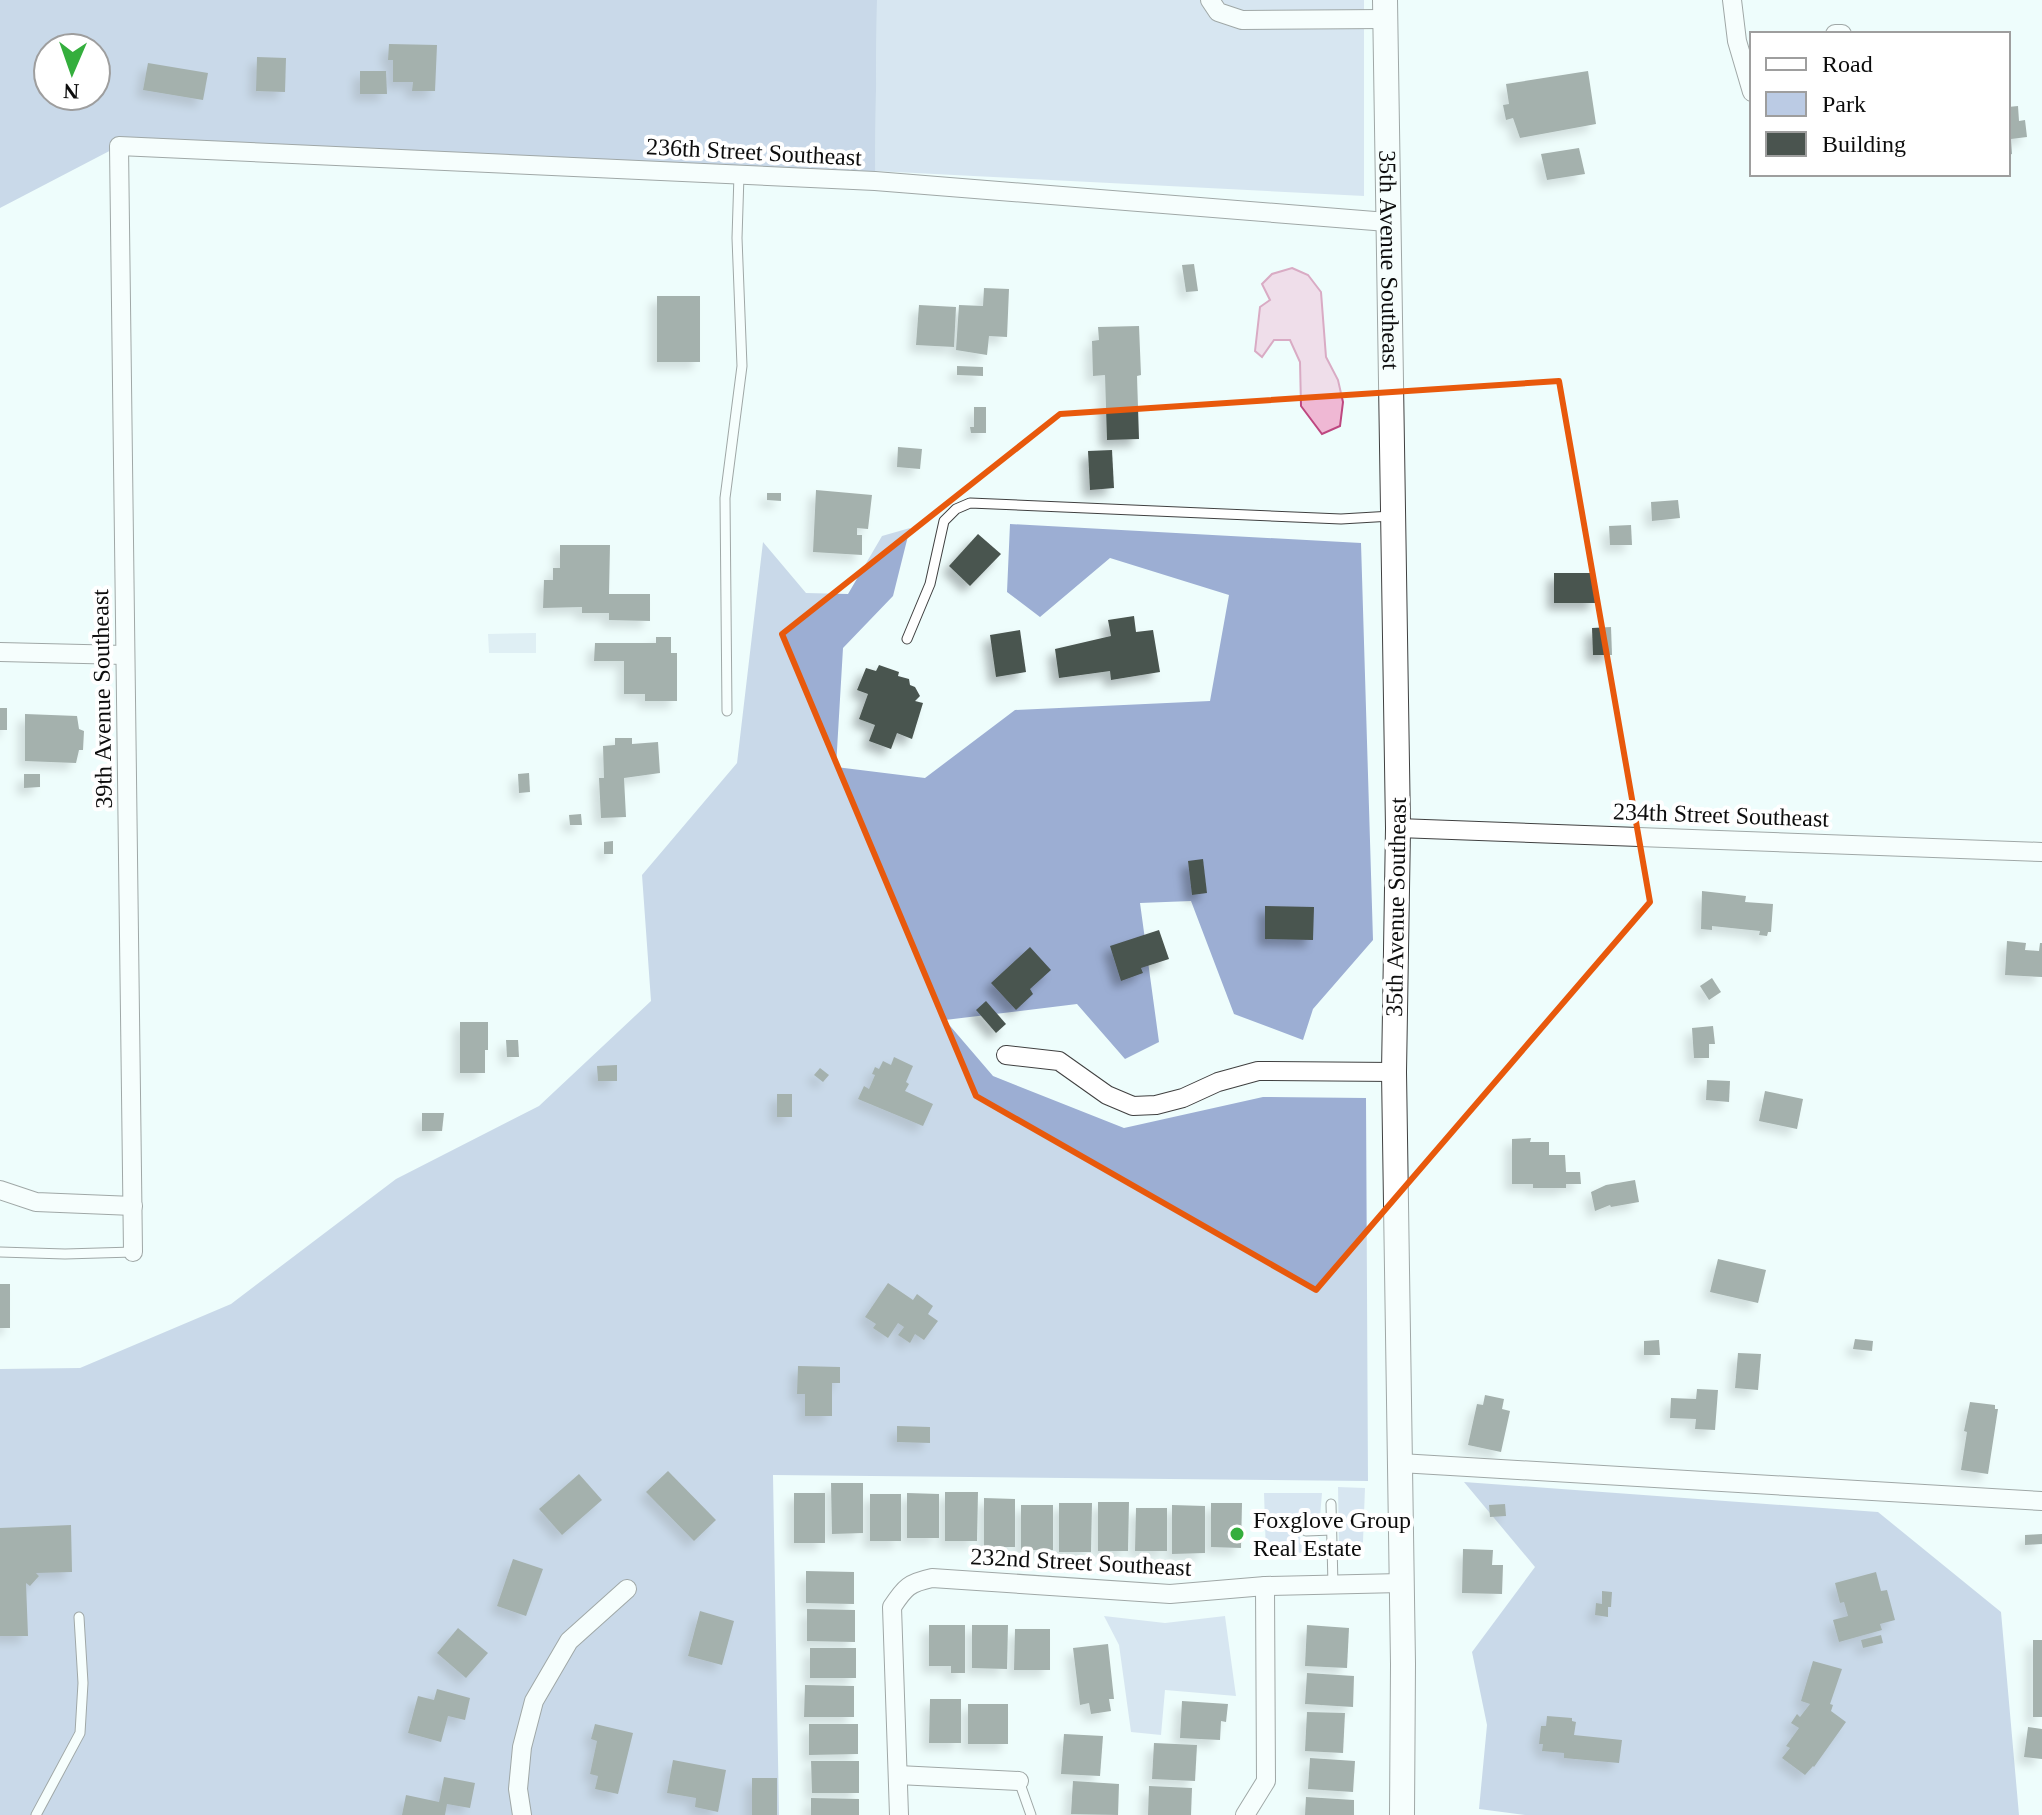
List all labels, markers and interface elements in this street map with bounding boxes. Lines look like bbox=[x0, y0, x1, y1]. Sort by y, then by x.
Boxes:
north arrow bbox=[32, 32, 112, 112]
legend bbox=[1750, 32, 2010, 176]
text: Road bbox=[1822, 51, 1873, 77]
text: N bbox=[63, 79, 80, 104]
text: Park bbox=[1822, 91, 1866, 117]
text: Building bbox=[1822, 131, 1906, 157]
street label: 236th Street Southeast bbox=[645, 133, 863, 171]
street label: 35th Avenue Southeast bbox=[1374, 150, 1404, 370]
street label: 39th Avenue Southeast bbox=[87, 589, 117, 809]
street label: 35th Avenue Southeast bbox=[1381, 797, 1411, 1017]
street label: 234th Street Southeast bbox=[1613, 798, 1830, 832]
place label: Foxglove Group Real Estate bbox=[1253, 1507, 1411, 1561]
marker: Foxglove Group Real Estate bbox=[1228, 1525, 1246, 1543]
street label: 232nd Street Southeast bbox=[970, 1543, 1193, 1581]

